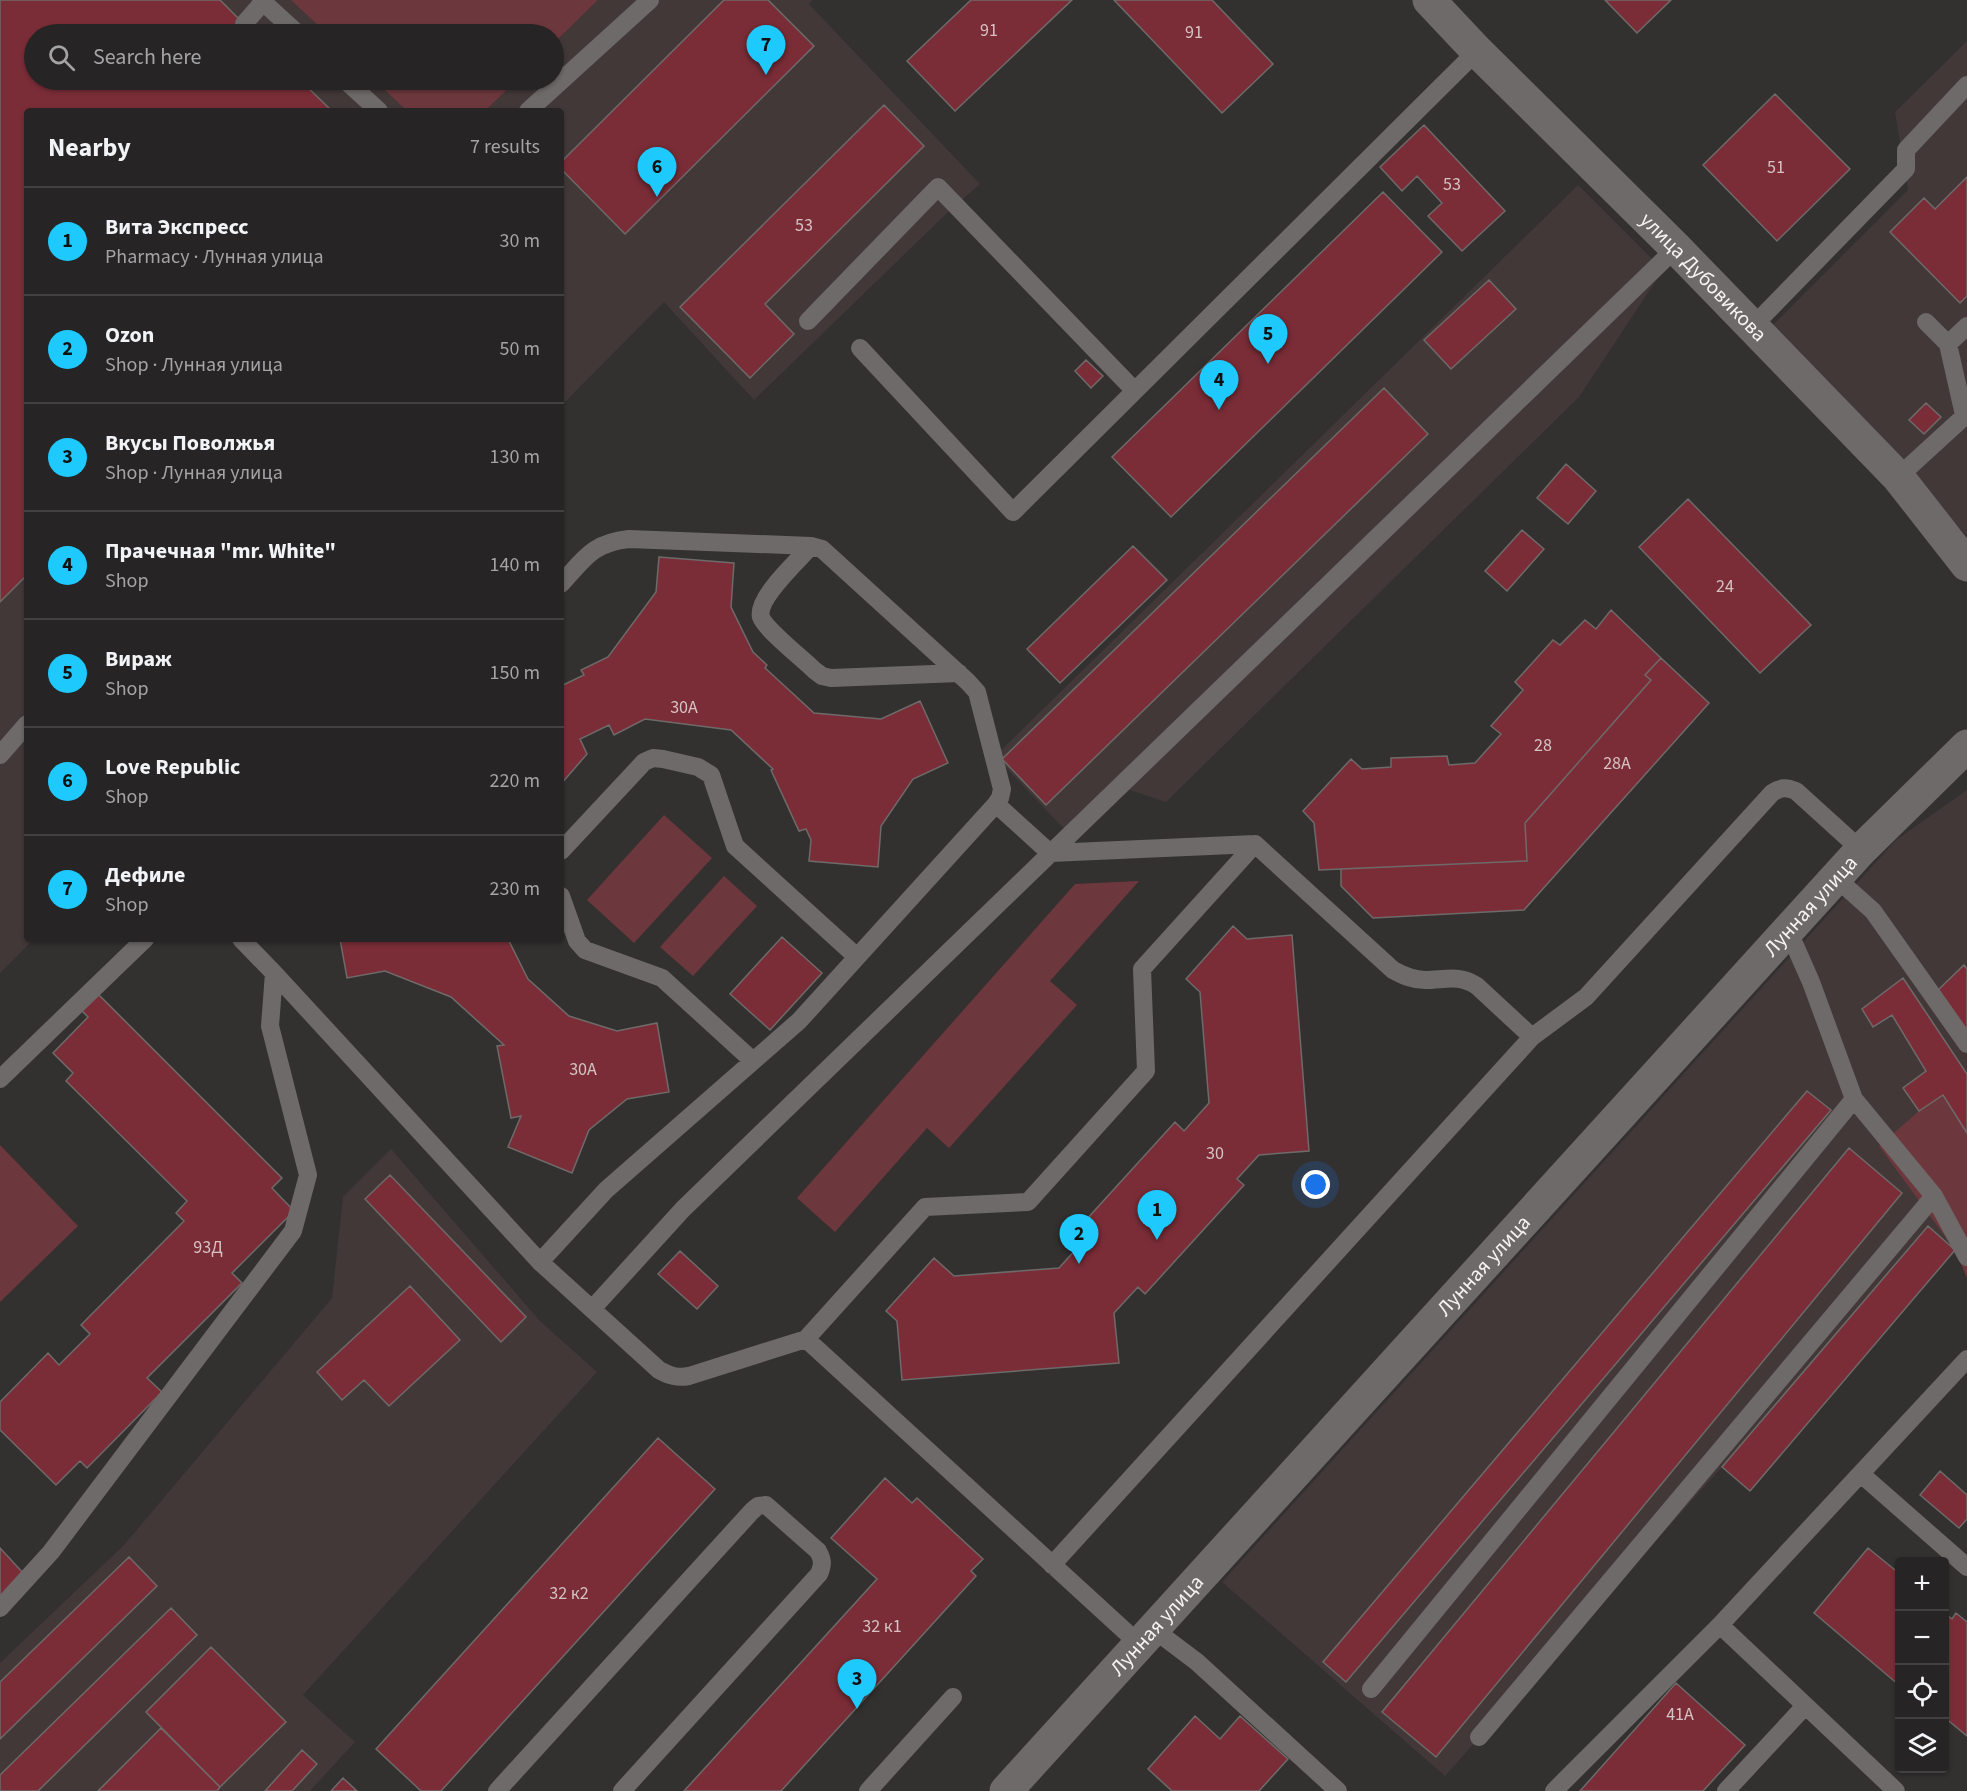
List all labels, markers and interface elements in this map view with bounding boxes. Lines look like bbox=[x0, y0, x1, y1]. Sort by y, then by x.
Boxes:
house number: 91 bbox=[980, 18, 998, 43]
house number: 91 bbox=[1185, 20, 1203, 45]
search box bbox=[24, 24, 564, 90]
pin: 7 bbox=[746, 26, 786, 75]
icon: search bbox=[45, 41, 78, 74]
text: Search here bbox=[93, 41, 201, 73]
text: Nearby bbox=[48, 129, 131, 166]
text: 7 results bbox=[470, 133, 540, 161]
pin: 6 bbox=[638, 148, 676, 197]
house number: 51 bbox=[1767, 155, 1785, 180]
house number: 53 bbox=[1443, 172, 1461, 197]
street label: улица Дубовикова bbox=[1633, 205, 1774, 348]
text: Вита Экспресс bbox=[105, 211, 249, 243]
house number: 53 bbox=[795, 213, 813, 238]
text: 1 bbox=[62, 227, 73, 255]
text: 30 m bbox=[500, 227, 540, 255]
text: Pharmacy · Лунная улица bbox=[105, 243, 324, 271]
pin: 5 bbox=[1248, 314, 1288, 364]
text: Ozon bbox=[105, 319, 154, 351]
text: 2 bbox=[62, 335, 73, 363]
text: 50 m bbox=[500, 335, 540, 363]
text: Shop · Лунная улица bbox=[105, 351, 283, 379]
pin: 4 bbox=[1200, 360, 1238, 410]
text: Вкусы Поволжья bbox=[105, 427, 275, 459]
text: 3 bbox=[62, 443, 73, 471]
text: 130 m bbox=[490, 443, 540, 471]
text: Shop · Лунная улица bbox=[105, 459, 283, 487]
text: Прачечная "mr. White" bbox=[105, 535, 336, 567]
text: 4 bbox=[62, 551, 73, 579]
text: 140 m bbox=[490, 551, 540, 579]
text: Shop bbox=[105, 567, 149, 595]
house number: 24 bbox=[1716, 574, 1734, 599]
text: Вираж bbox=[105, 643, 172, 675]
text: 5 bbox=[62, 659, 73, 687]
text: 150 m bbox=[490, 659, 540, 687]
text: Shop bbox=[105, 675, 149, 703]
house number: 30А bbox=[670, 695, 698, 720]
house number: 28 bbox=[1534, 733, 1552, 758]
text: Love Republic bbox=[105, 751, 240, 783]
house number: 28А bbox=[1603, 751, 1631, 776]
text: 6 bbox=[62, 767, 73, 795]
text: 220 m bbox=[490, 767, 540, 795]
text: Shop bbox=[105, 783, 149, 811]
street label: Лунная улица bbox=[1756, 849, 1864, 963]
text: Дефиле bbox=[105, 859, 185, 891]
text: 7 bbox=[62, 875, 73, 903]
text: 230 m bbox=[490, 875, 540, 903]
text: Shop bbox=[105, 891, 149, 919]
house number: 30А bbox=[569, 1057, 597, 1082]
house number: 30 bbox=[1206, 1141, 1224, 1166]
your location bbox=[1301, 1170, 1330, 1199]
pin: 1 bbox=[1138, 1190, 1176, 1240]
street label: Лунная улица bbox=[1430, 1208, 1537, 1323]
pin: 2 bbox=[1060, 1214, 1098, 1264]
house number: 93Д bbox=[193, 1235, 223, 1260]
map controls bbox=[1895, 1557, 1949, 1773]
button: + bbox=[1895, 1557, 1949, 1611]
street label: Лунная улица bbox=[1103, 1568, 1211, 1682]
house number: 32 к2 bbox=[549, 1581, 589, 1606]
button: − bbox=[1895, 1611, 1949, 1665]
house number: 32 к1 bbox=[862, 1614, 902, 1639]
pin: 3 bbox=[838, 1660, 876, 1709]
button: locate bbox=[1895, 1665, 1949, 1719]
house number: 41А bbox=[1666, 1702, 1694, 1727]
button: layers bbox=[1895, 1719, 1949, 1773]

